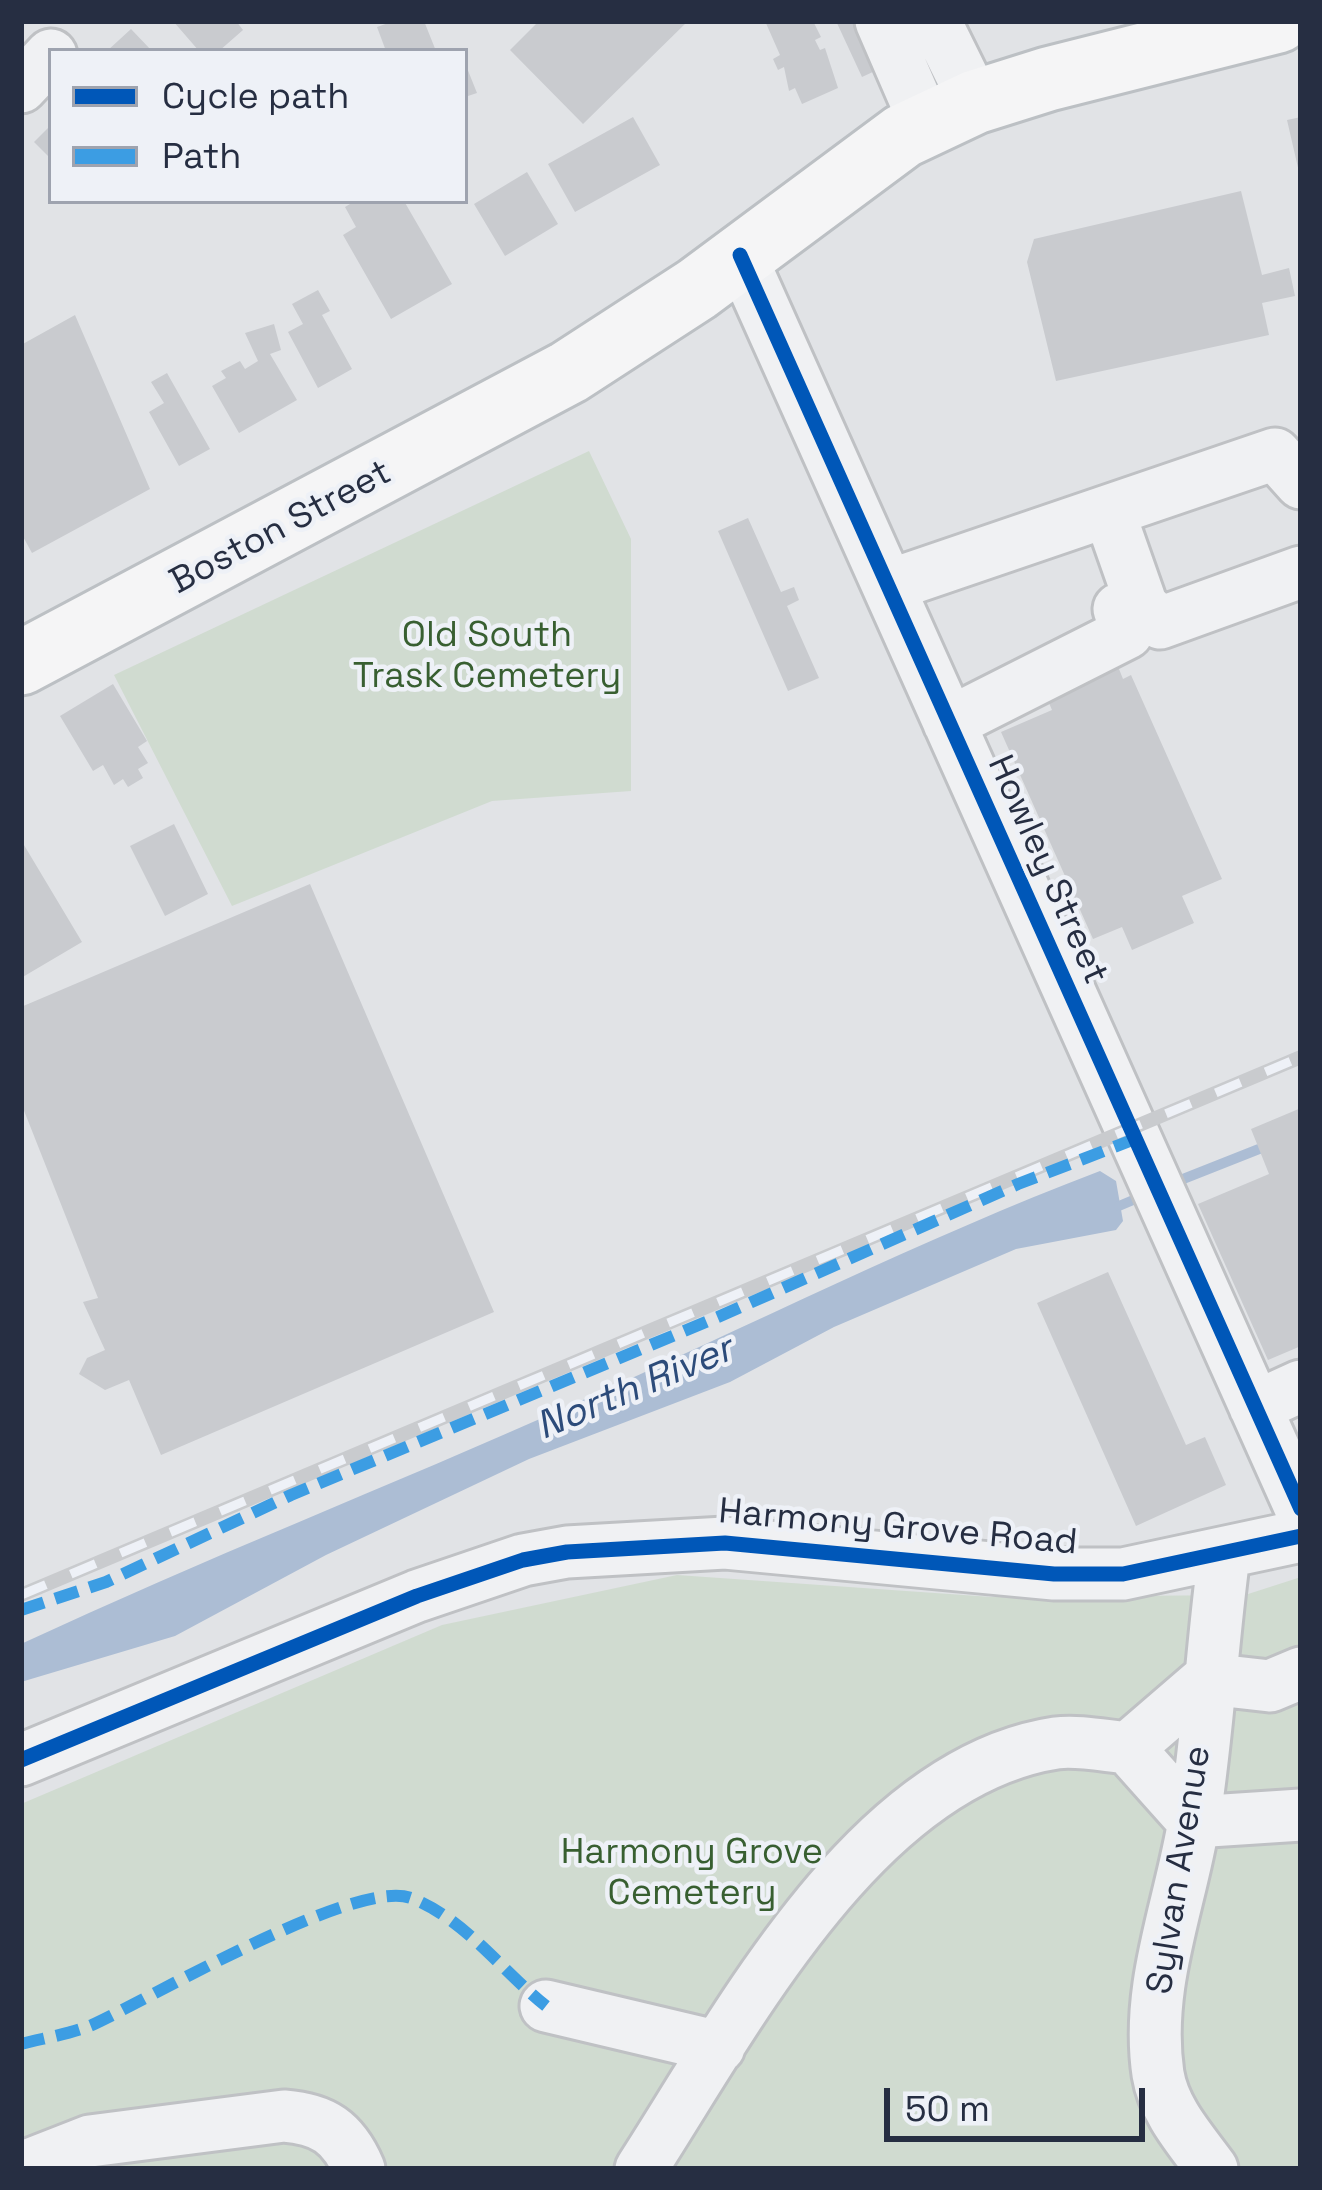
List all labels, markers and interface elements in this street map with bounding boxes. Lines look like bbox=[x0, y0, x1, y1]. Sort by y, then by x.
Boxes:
legend bbox=[48, 48, 468, 204]
text: Cycle path bbox=[162, 73, 349, 119]
text: Path bbox=[162, 133, 241, 179]
street label: Boston Street bbox=[163, 452, 399, 604]
park label: Old South Trask Cemetery bbox=[353, 614, 621, 699]
street label: Howley Street bbox=[977, 749, 1117, 991]
water label: North River bbox=[530, 1327, 740, 1451]
street label: Harmony Grove Road bbox=[717, 1491, 1079, 1565]
street label: Sylvan Avenue bbox=[1139, 1743, 1221, 1997]
park label: Harmony Grove Cemetery bbox=[561, 1831, 823, 1916]
scale bar bbox=[890, 2064, 1151, 2138]
text: 50 m bbox=[905, 2086, 990, 2132]

